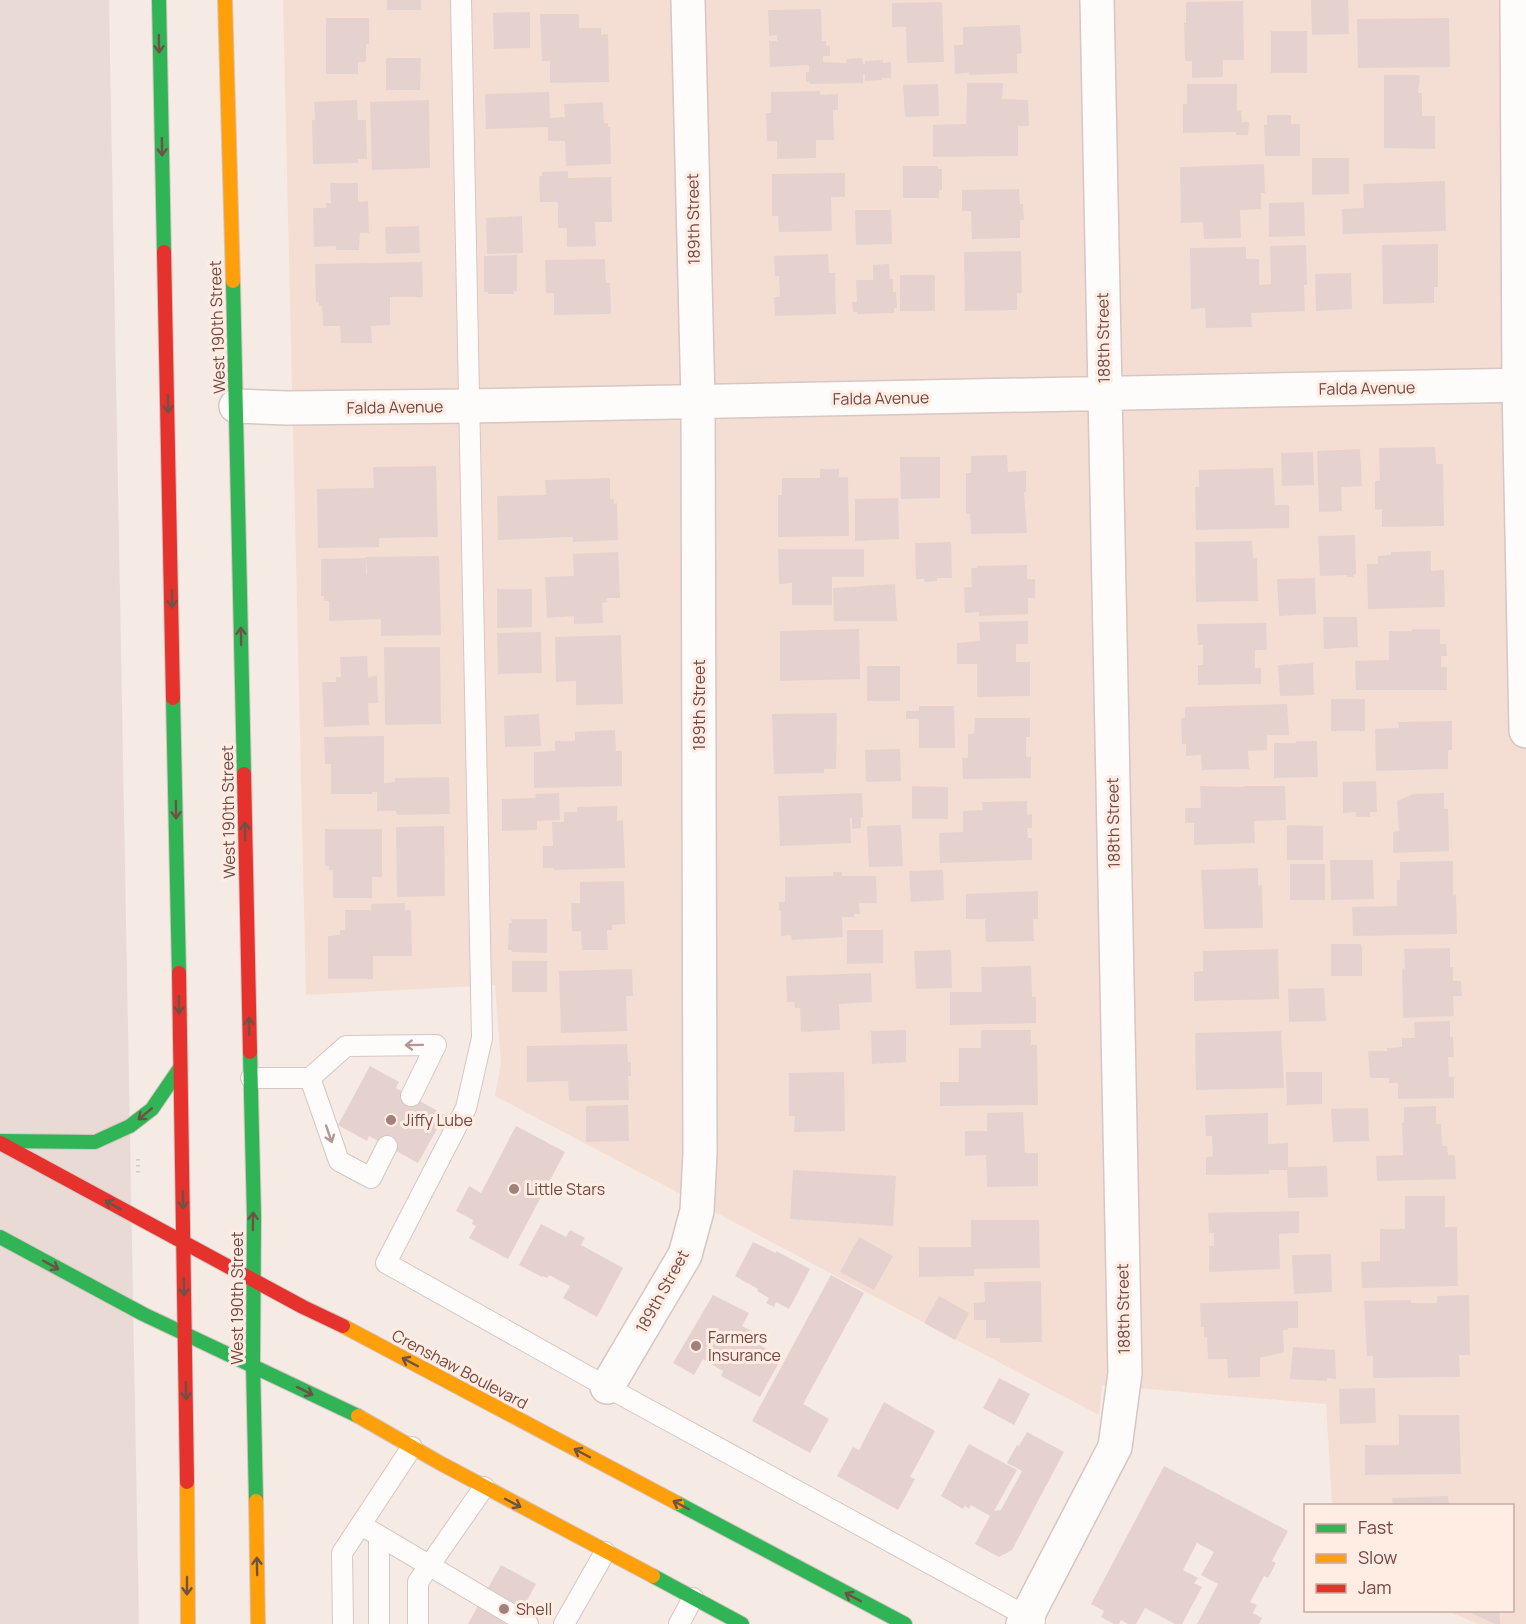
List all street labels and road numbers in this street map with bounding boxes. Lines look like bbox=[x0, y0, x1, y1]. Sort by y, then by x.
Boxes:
street label: 189th Street bbox=[681, 173, 705, 265]
street label: West 190th Street bbox=[204, 260, 230, 394]
street label: 188th Street bbox=[1091, 292, 1115, 384]
street label: Falda Avenue bbox=[1318, 376, 1416, 400]
street label: Falda Avenue bbox=[832, 386, 930, 410]
street label: Falda Avenue bbox=[346, 395, 444, 419]
street label: 189th Street bbox=[688, 659, 710, 751]
street label: West 190th Street bbox=[216, 745, 240, 879]
street label: 188th Street bbox=[1101, 777, 1125, 869]
street label: West 190th Street bbox=[226, 1231, 248, 1365]
street label: 189th Street bbox=[630, 1246, 694, 1336]
street label: 188th Street bbox=[1111, 1263, 1135, 1355]
street label: Crenshaw Boulevard bbox=[388, 1324, 532, 1414]

